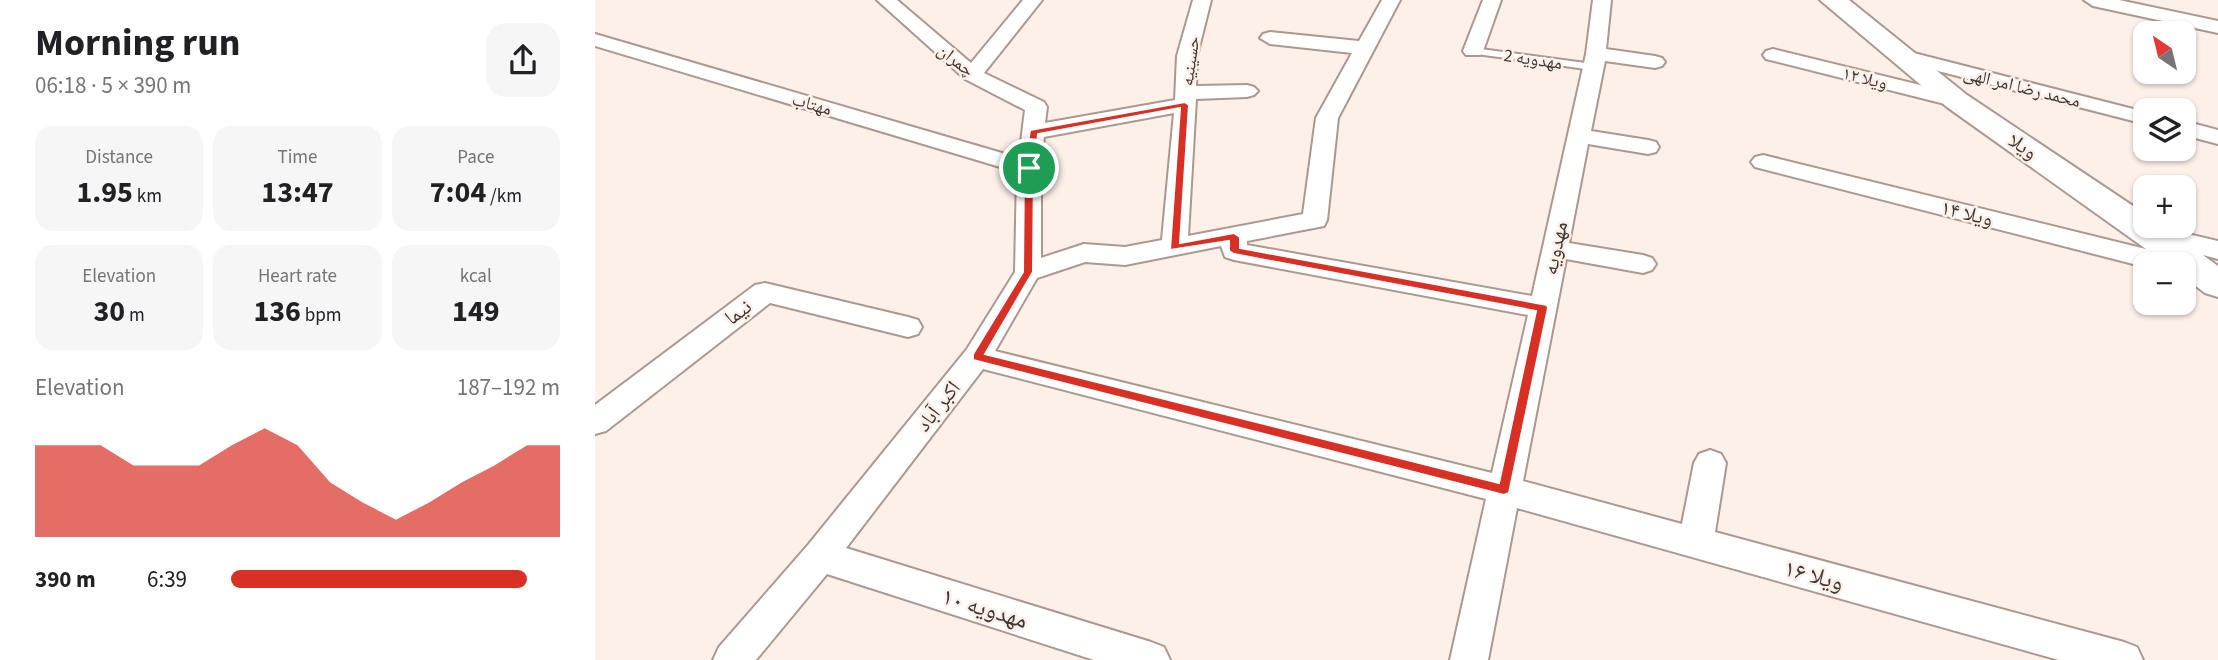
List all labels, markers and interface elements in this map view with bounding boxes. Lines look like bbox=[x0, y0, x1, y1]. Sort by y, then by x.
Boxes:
text: Morning run bbox=[35, 16, 240, 70]
north arrow bbox=[2133, 21, 2196, 84]
map controls bbox=[2133, 21, 2196, 315]
button: share bbox=[486, 23, 560, 97]
street label: حسینیه bbox=[1175, 35, 1206, 87]
street label: چمران bbox=[932, 38, 980, 83]
street label: مهدویه 2 bbox=[1502, 43, 1564, 76]
street label: ویلا ۱۲ bbox=[1840, 61, 1890, 96]
street label: محمد رضا امر الهی bbox=[1961, 61, 2083, 114]
text: 06:18 · 5 × 390 m bbox=[35, 69, 191, 102]
street label: مهتاب bbox=[789, 87, 835, 122]
button: layers bbox=[2133, 98, 2196, 161]
street label: ویلا bbox=[2002, 125, 2044, 167]
pin bbox=[999, 138, 1059, 198]
text: Distance bbox=[85, 144, 153, 171]
text: Time bbox=[277, 144, 318, 171]
text: Pace bbox=[457, 144, 494, 171]
icon: arrive bbox=[1010, 149, 1048, 187]
text: 1.95 bbox=[76, 171, 133, 214]
text: 13:47 bbox=[261, 171, 334, 214]
text: 7:04 bbox=[430, 171, 486, 214]
button: + bbox=[2133, 175, 2196, 238]
text: km bbox=[133, 183, 162, 210]
text: /km bbox=[486, 183, 522, 210]
street label: ویلا ۱۴ bbox=[1938, 192, 1996, 234]
street label: مهدویه bbox=[1535, 218, 1575, 278]
button: − bbox=[2133, 252, 2196, 315]
text: Elevation bbox=[82, 263, 156, 290]
text: Heart rate bbox=[258, 263, 337, 290]
text: kcal bbox=[460, 263, 492, 290]
text: 30 bbox=[94, 290, 125, 333]
text: 136 bbox=[253, 290, 301, 333]
text: 149 bbox=[452, 290, 500, 333]
street label: نیما bbox=[718, 292, 758, 332]
text: m bbox=[125, 302, 145, 329]
text: bpm bbox=[301, 302, 342, 329]
text: Elevation bbox=[35, 371, 125, 404]
text: 187–192 m bbox=[457, 371, 560, 404]
street label: اکبر آباد bbox=[909, 374, 967, 438]
street label: ویلا ۱۶ bbox=[1780, 551, 1848, 600]
text: 390 m bbox=[35, 563, 96, 596]
text: 6:39 bbox=[147, 563, 187, 596]
street label: مهدویه ۱۰ bbox=[938, 579, 1032, 638]

